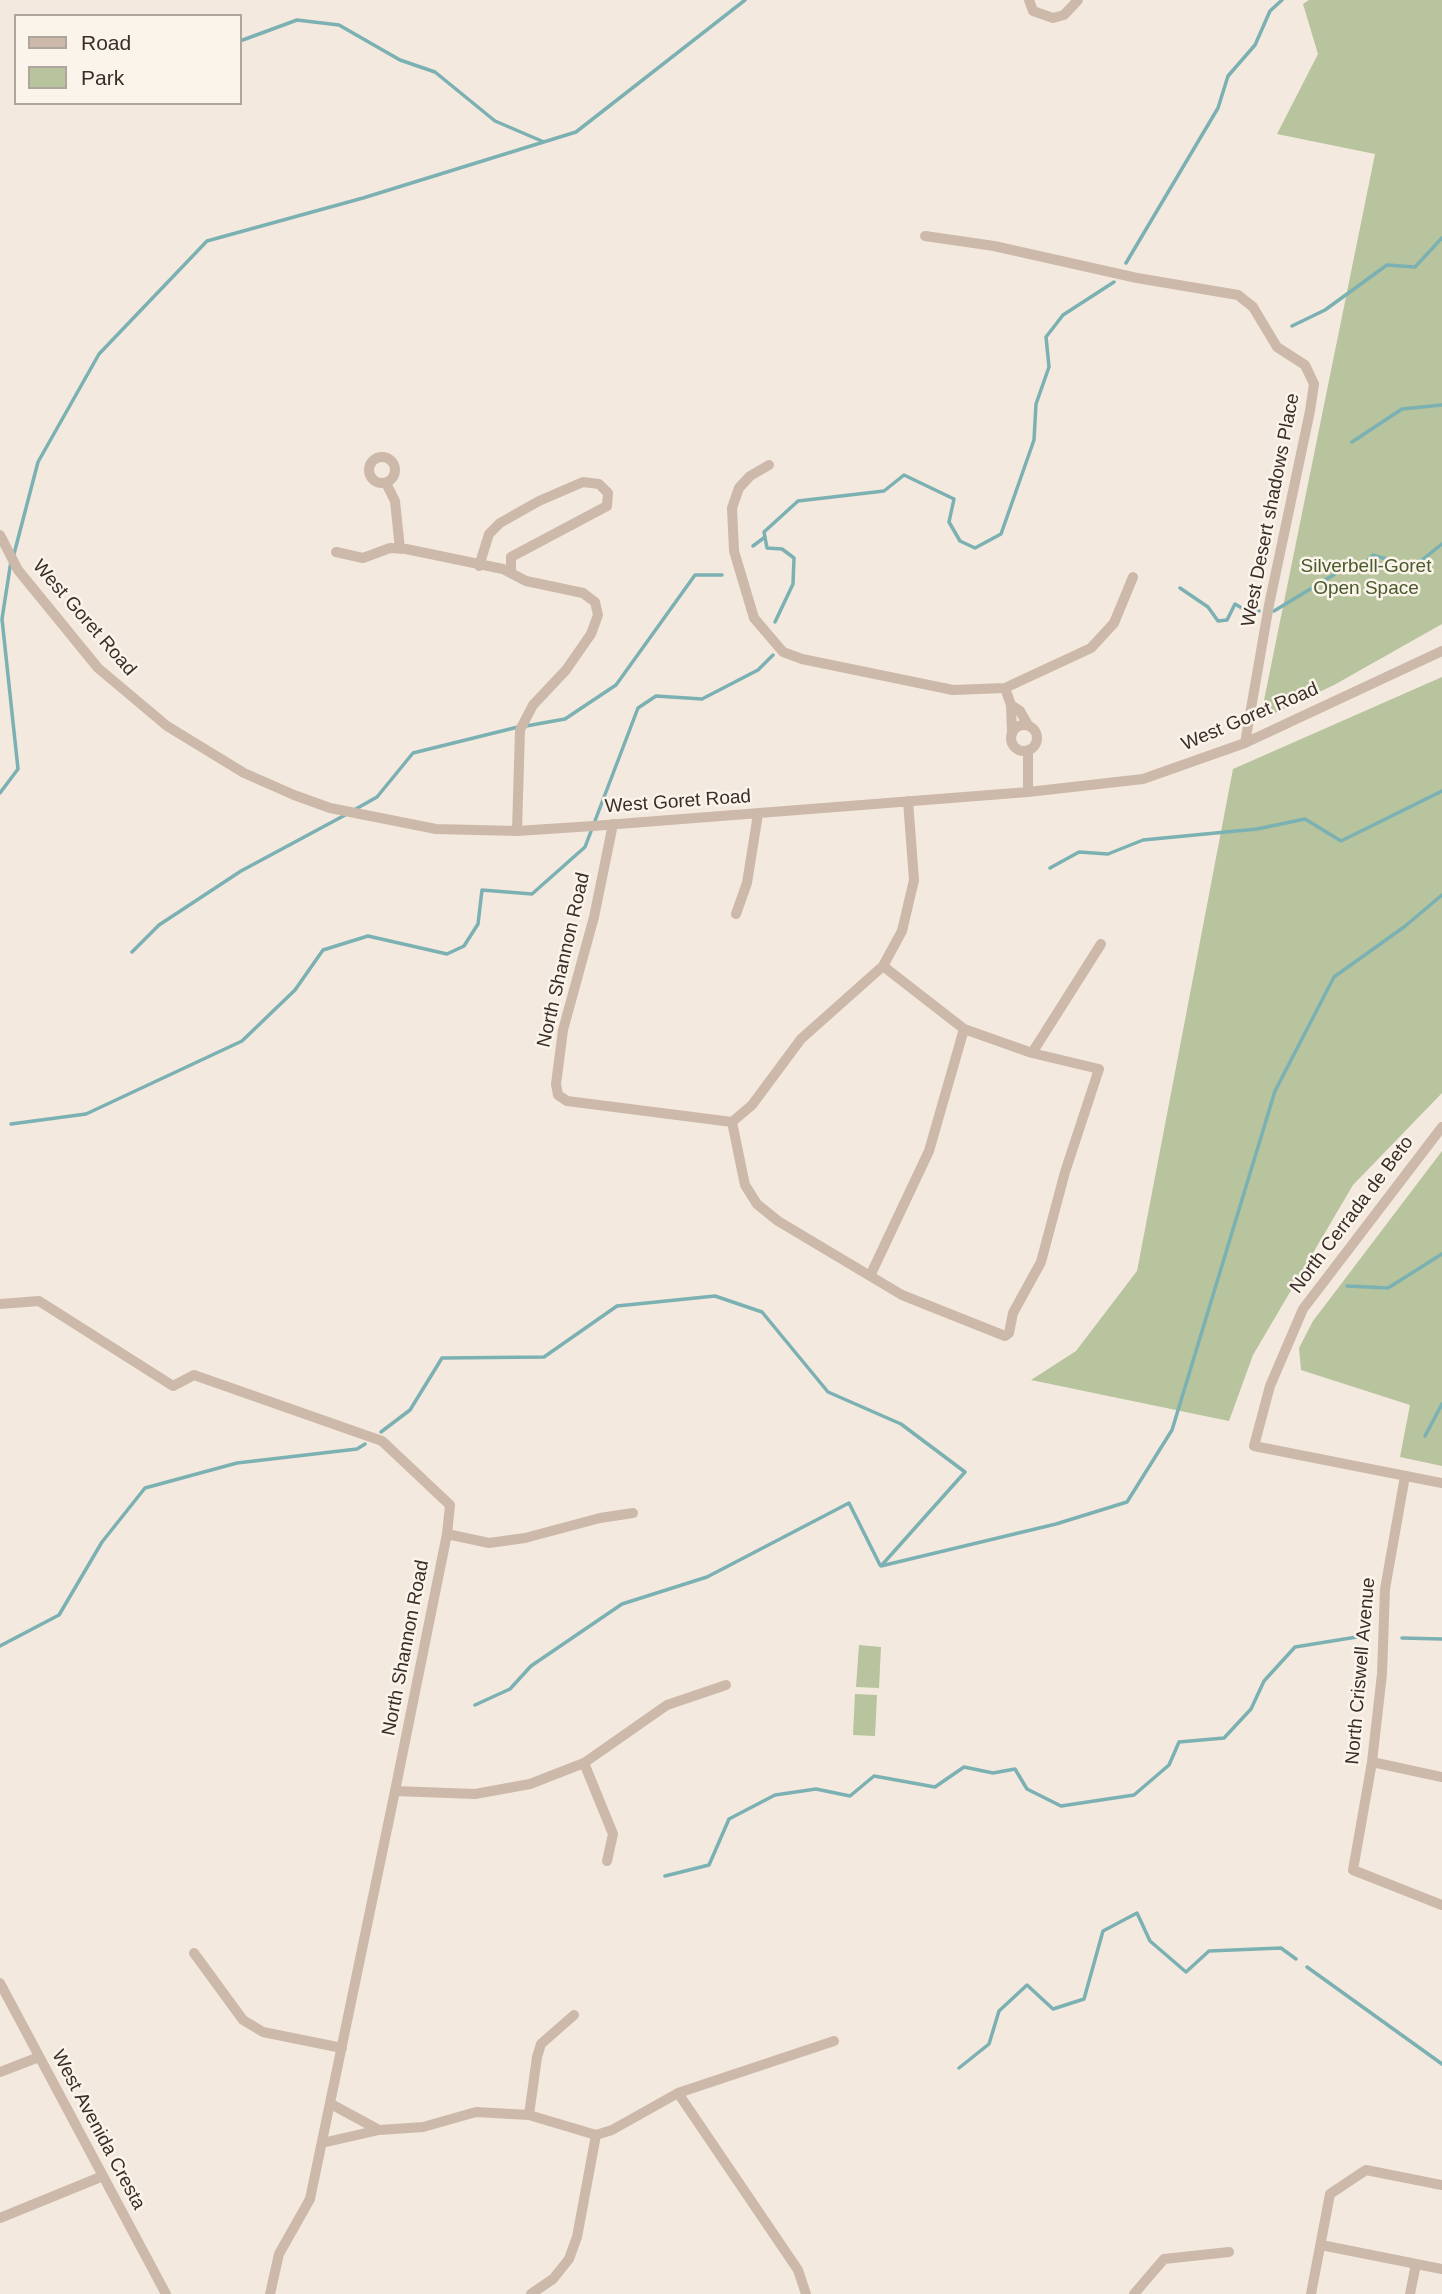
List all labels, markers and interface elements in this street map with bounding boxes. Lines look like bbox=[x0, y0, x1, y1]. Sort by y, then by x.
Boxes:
legend bbox=[14, 14, 242, 105]
text: Road bbox=[81, 31, 131, 54]
text: Park bbox=[81, 66, 124, 89]
street label: West Desert shadows Place bbox=[1237, 391, 1305, 629]
street label: West Goret Road bbox=[27, 555, 141, 681]
park label: Silverbell-Goret Open Space bbox=[1301, 556, 1431, 600]
street label: West Goret Road bbox=[1178, 678, 1322, 756]
street label: West Goret Road bbox=[604, 786, 752, 818]
street label: North Shannon Road bbox=[533, 870, 595, 1050]
street label: North Cerrada de Beto bbox=[1285, 1132, 1419, 1298]
street label: North Shannon Road bbox=[378, 1558, 434, 1738]
street label: North Criswell Avenue bbox=[1341, 1577, 1381, 1765]
street label: West Avenida Cresta bbox=[46, 2046, 150, 2214]

